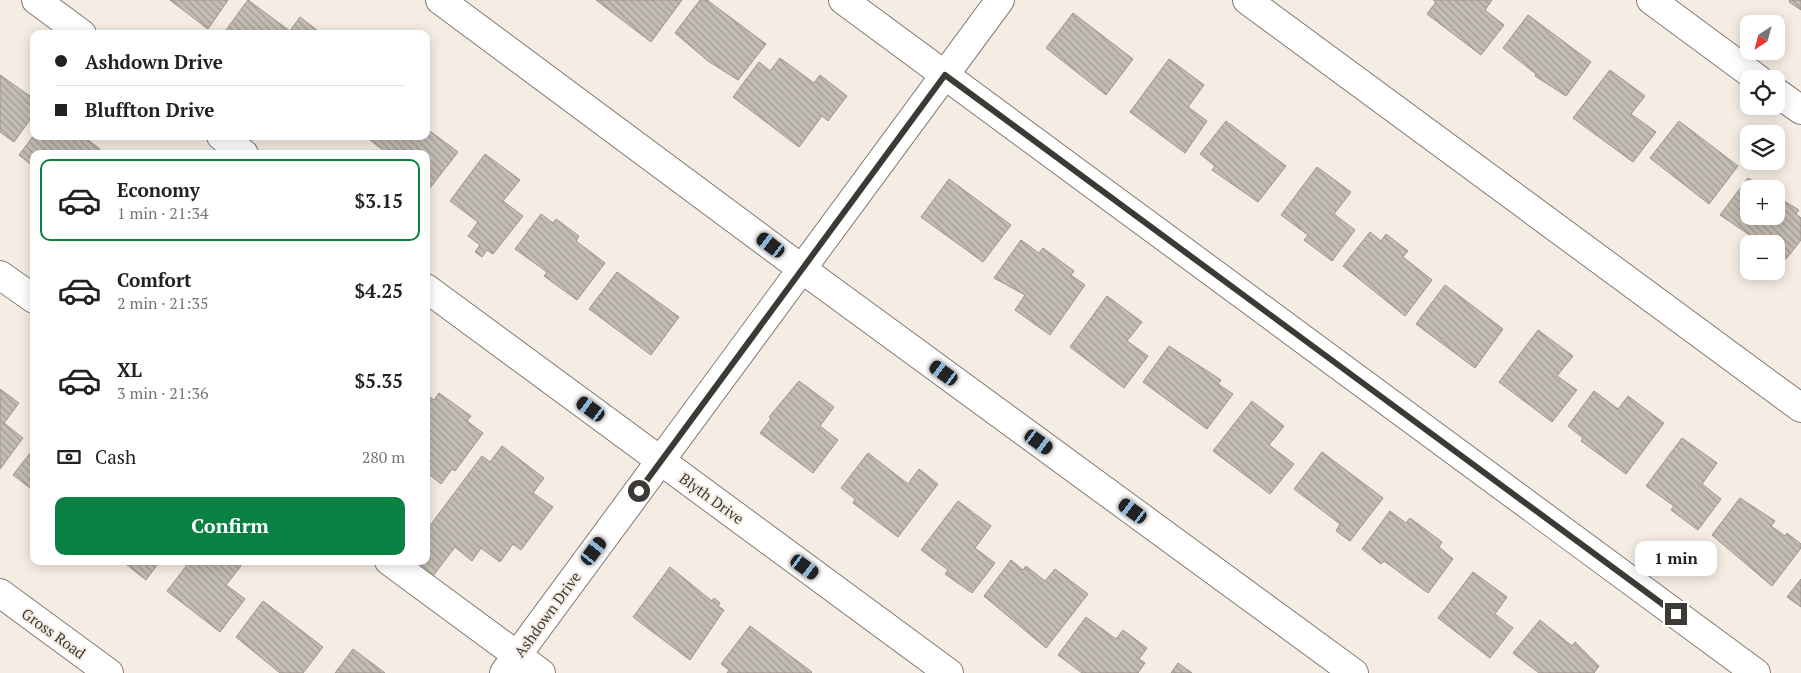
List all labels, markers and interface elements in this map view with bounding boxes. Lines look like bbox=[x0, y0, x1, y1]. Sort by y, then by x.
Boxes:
north arrow bbox=[1740, 15, 1785, 60]
map controls bbox=[1740, 15, 1785, 280]
text: Ashdown Drive bbox=[85, 49, 223, 74]
button: locate bbox=[1740, 70, 1785, 115]
text: Bluffton Drive bbox=[85, 97, 214, 122]
button: layers bbox=[1740, 125, 1785, 170]
text: Economy bbox=[117, 177, 200, 202]
icon: car bbox=[57, 178, 102, 223]
button: + bbox=[1740, 180, 1785, 225]
text: $3.15 bbox=[354, 188, 403, 213]
text: 1 min · 21:34 bbox=[117, 202, 209, 224]
car bbox=[754, 230, 787, 260]
button: − bbox=[1740, 235, 1785, 280]
text: Comfort bbox=[117, 267, 192, 292]
icon: car bbox=[57, 268, 102, 313]
text: $4.25 bbox=[354, 278, 403, 303]
text: 2 min · 21:35 bbox=[117, 292, 209, 314]
text: XL bbox=[117, 357, 142, 382]
icon: car bbox=[57, 358, 102, 403]
car bbox=[927, 358, 960, 388]
text: $5.35 bbox=[354, 368, 403, 393]
text: 3 min · 21:36 bbox=[117, 382, 209, 404]
car bbox=[574, 394, 607, 424]
car bbox=[1022, 427, 1055, 457]
icon: cash bbox=[55, 443, 83, 471]
text: Cash bbox=[95, 444, 136, 469]
text: 280 m bbox=[362, 446, 405, 468]
street label: Blyth Drive bbox=[676, 468, 748, 528]
route start bbox=[628, 480, 650, 502]
car bbox=[1116, 496, 1149, 526]
button: Confirm bbox=[55, 497, 405, 555]
car bbox=[578, 535, 609, 567]
callout: 1 min bbox=[1635, 542, 1717, 576]
text: 1 min bbox=[1654, 547, 1698, 569]
car bbox=[788, 552, 821, 582]
street label: Ashdown Drive bbox=[509, 567, 585, 661]
street label: Gross Road bbox=[18, 603, 90, 663]
route end bbox=[1665, 603, 1687, 625]

